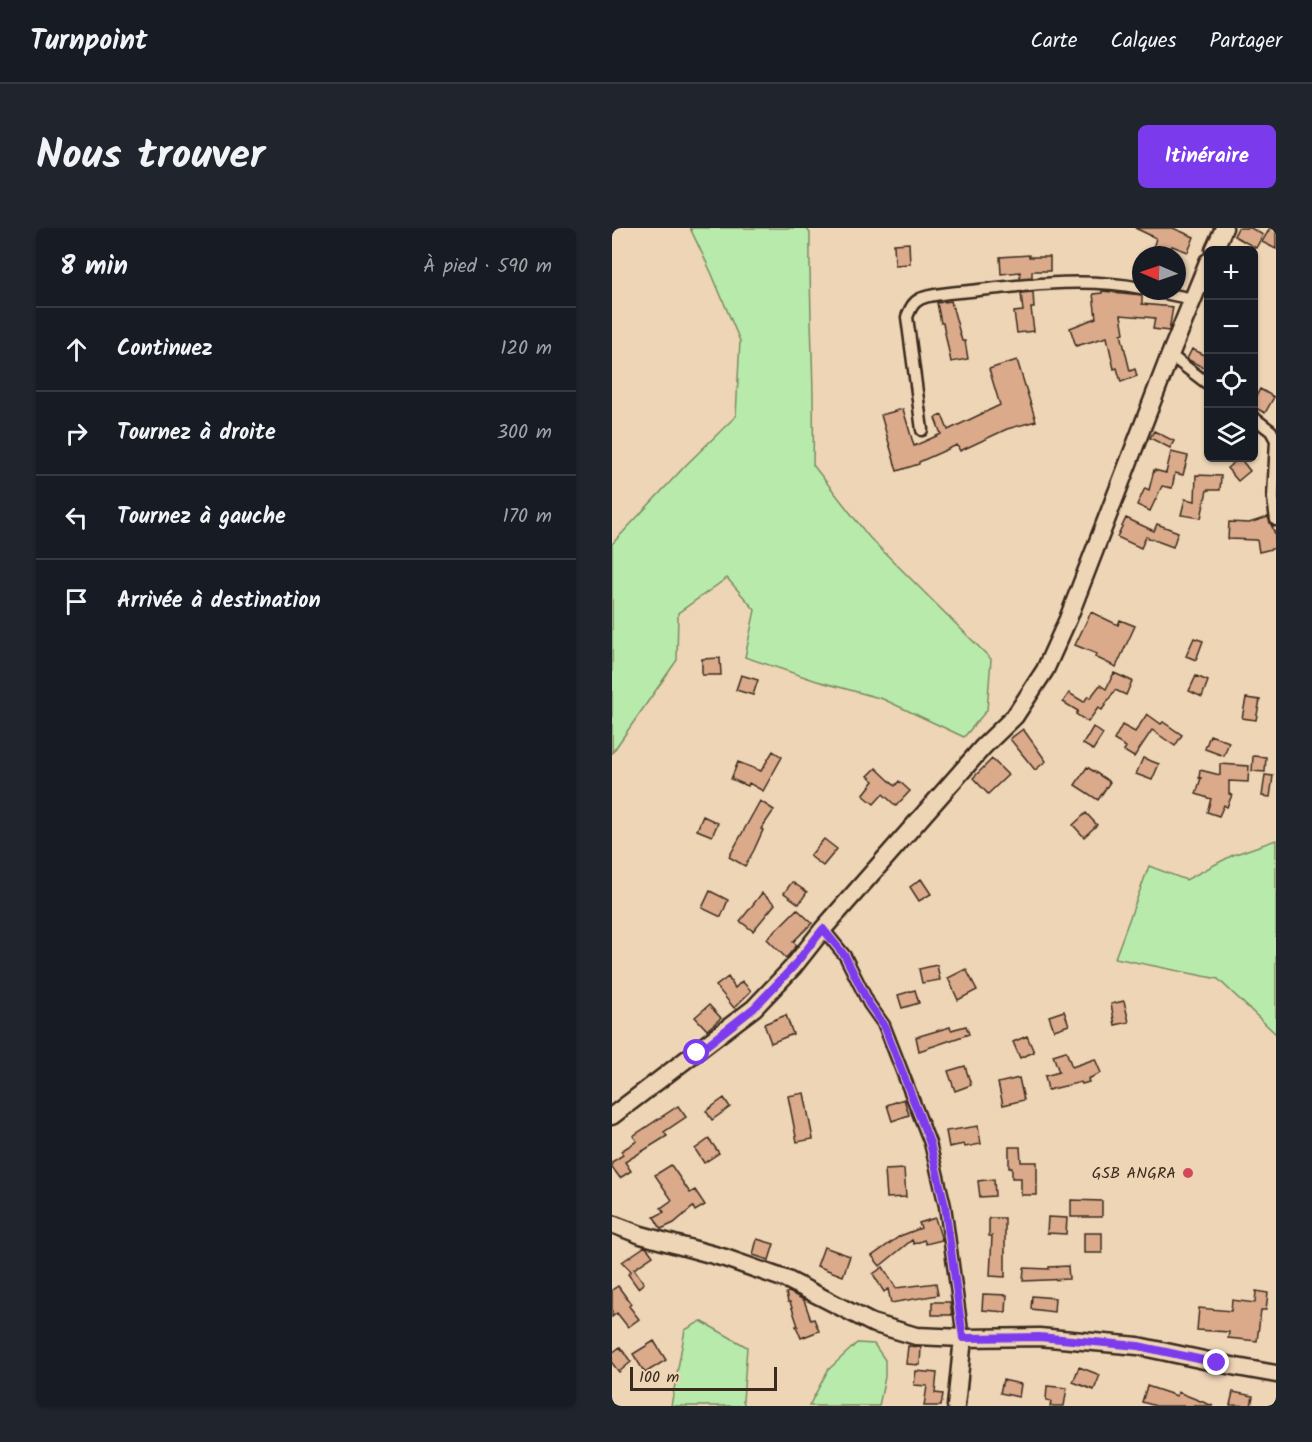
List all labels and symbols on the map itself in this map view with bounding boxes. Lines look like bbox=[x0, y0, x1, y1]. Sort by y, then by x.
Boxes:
north arrow bbox=[1132, 246, 1186, 300]
route start bbox=[683, 1039, 709, 1065]
place label: GSB ANGRA bbox=[1092, 1161, 1176, 1186]
marker: GSB ANGRA bbox=[1181, 1166, 1195, 1180]
route end bbox=[1203, 1349, 1229, 1375]
scale bar bbox=[630, 1364, 777, 1392]

